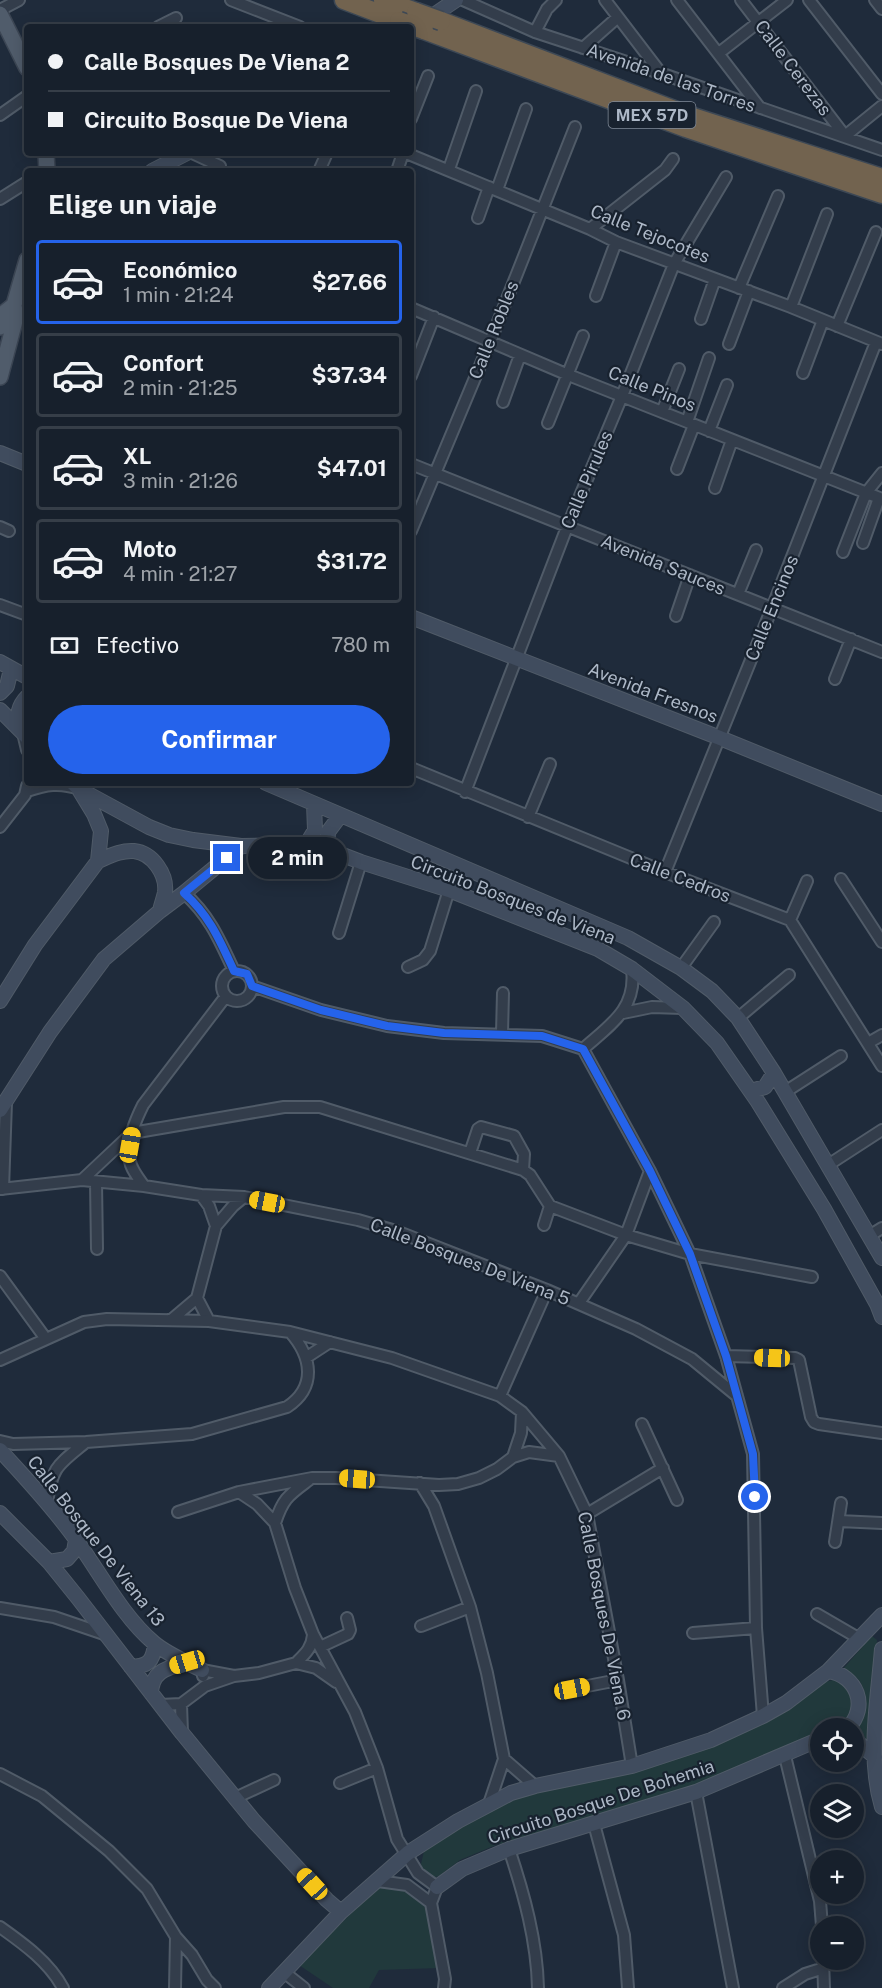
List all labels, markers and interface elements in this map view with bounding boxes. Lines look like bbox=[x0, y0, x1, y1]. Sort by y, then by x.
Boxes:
street label: Calle Cerezas bbox=[751, 16, 836, 120]
street label: Avenida de las Torres bbox=[584, 39, 758, 116]
text: Calle Bosques De Viena 2 bbox=[84, 49, 349, 75]
road number: MEX 57D bbox=[608, 102, 696, 128]
text: Circuito Bosque De Viena bbox=[84, 107, 348, 133]
text: Elige un viaje bbox=[48, 188, 217, 220]
street label: Calle Tejocotes bbox=[587, 200, 713, 267]
icon: car bbox=[51, 255, 105, 309]
text: Económico bbox=[123, 257, 238, 283]
text: $27.66 bbox=[312, 269, 387, 295]
street label: Calle Robles bbox=[464, 278, 523, 382]
text: 1 min · 21:24 bbox=[123, 283, 234, 307]
icon: car bbox=[51, 348, 105, 402]
text: Confort bbox=[123, 350, 204, 376]
street label: Calle Pinos bbox=[605, 361, 699, 416]
text: $37.34 bbox=[312, 362, 387, 388]
text: 2 min · 21:25 bbox=[123, 376, 238, 400]
street label: Calle Pirules bbox=[556, 427, 617, 532]
icon: car bbox=[51, 441, 105, 495]
text: XL bbox=[123, 443, 151, 469]
text: $47.01 bbox=[317, 455, 387, 481]
text: 3 min · 21:26 bbox=[123, 469, 238, 493]
street label: Avenida Sauces bbox=[598, 530, 728, 599]
icon: car bbox=[51, 534, 105, 588]
text: Moto bbox=[123, 536, 177, 562]
text: $31.72 bbox=[316, 548, 387, 574]
street label: Calle Encinos bbox=[741, 552, 802, 664]
text: 4 min · 21:27 bbox=[123, 562, 237, 586]
icon: cash bbox=[48, 629, 81, 662]
text: Efectivo bbox=[96, 632, 179, 658]
text: 780 m bbox=[331, 633, 390, 657]
street label: Avenida Fresnos bbox=[585, 658, 721, 727]
button: Confirmar bbox=[48, 705, 390, 774]
callout: 2 min bbox=[248, 837, 347, 879]
route end bbox=[213, 844, 240, 871]
text: 2 min bbox=[271, 846, 324, 870]
street label: Calle Cedros bbox=[627, 849, 734, 906]
street label: Circuito Bosques de Viena bbox=[408, 851, 618, 948]
car bbox=[118, 1126, 142, 1164]
car bbox=[248, 1190, 286, 1214]
street label: Calle Bosques De Viena 5 bbox=[367, 1214, 573, 1309]
car bbox=[754, 1348, 790, 1368]
street label: Calle Bosque De Viena 13 bbox=[23, 1451, 169, 1630]
car bbox=[338, 1469, 376, 1489]
route start bbox=[741, 1483, 768, 1510]
street label: Calle Bosques De Viena 6 bbox=[574, 1510, 635, 1722]
car bbox=[167, 1648, 207, 1676]
car bbox=[553, 1677, 591, 1701]
map controls bbox=[810, 1718, 864, 1970]
button: locate bbox=[810, 1718, 864, 1772]
street label: Circuito Bosque De Bohemia bbox=[485, 1755, 717, 1848]
button: layers bbox=[810, 1784, 864, 1838]
button: + bbox=[810, 1850, 864, 1904]
car bbox=[293, 1865, 331, 1903]
button: − bbox=[810, 1916, 864, 1970]

